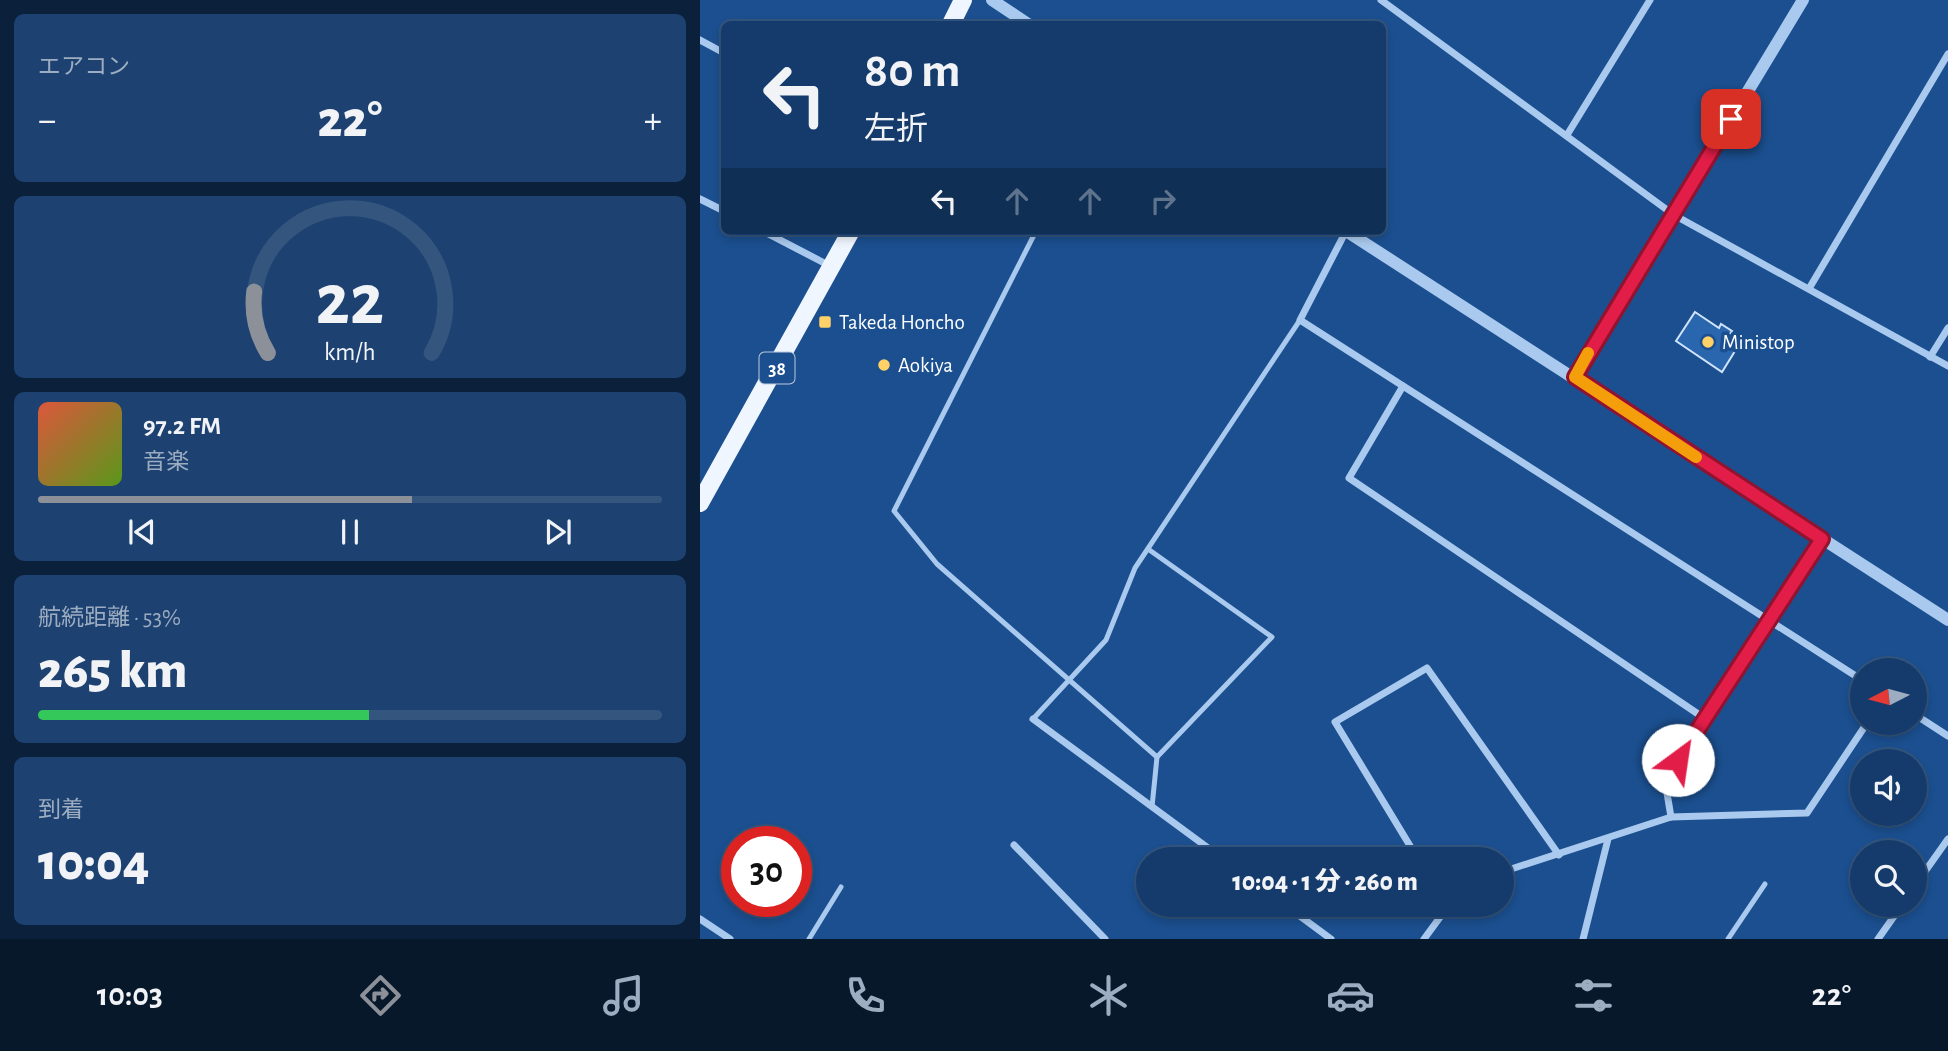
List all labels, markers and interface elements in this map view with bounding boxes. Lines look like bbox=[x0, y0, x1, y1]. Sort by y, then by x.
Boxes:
text: 80 m bbox=[864, 47, 961, 96]
icon: left bbox=[749, 49, 840, 140]
text: エアコン bbox=[38, 56, 130, 79]
pin bbox=[1701, 89, 1761, 149]
text: 22° bbox=[317, 94, 383, 146]
icon: arrive bbox=[1712, 100, 1750, 138]
text: − bbox=[38, 102, 56, 140]
text: + bbox=[644, 102, 662, 140]
text: 左折 bbox=[864, 113, 928, 145]
icon: left bbox=[925, 182, 963, 220]
icon: ahead bbox=[998, 182, 1036, 220]
icon: ahead bbox=[1071, 182, 1109, 220]
icon: right bbox=[1144, 182, 1182, 220]
text: 22 bbox=[316, 266, 384, 339]
place label: Takeda Honcho bbox=[839, 312, 965, 333]
marker: Takeda Honcho bbox=[817, 314, 833, 330]
place label: Ministop bbox=[1722, 332, 1795, 353]
marker: Ministop bbox=[1700, 334, 1716, 350]
text: km/h bbox=[324, 340, 376, 365]
road number: 38 bbox=[760, 352, 794, 384]
place label: Aokiya bbox=[898, 355, 953, 376]
marker: Aokiya bbox=[876, 357, 892, 373]
text: 97.2 FM bbox=[143, 413, 221, 439]
text: 音楽 bbox=[143, 451, 189, 474]
icon: previous bbox=[123, 513, 161, 551]
icon: pause bbox=[331, 513, 369, 551]
icon: next bbox=[539, 513, 577, 551]
text: 航続距離 · 53% bbox=[38, 607, 181, 630]
text: 265 km bbox=[38, 645, 187, 697]
north arrow bbox=[1850, 658, 1927, 735]
map controls bbox=[1850, 658, 1927, 917]
position arrow bbox=[1641, 723, 1715, 797]
button: sound bbox=[1850, 749, 1927, 826]
text: 到着 bbox=[38, 799, 84, 822]
speed limit sign: 30 bbox=[721, 826, 812, 917]
text: 10:04 bbox=[38, 837, 150, 889]
button: search bbox=[1850, 840, 1927, 917]
text: 10:04 · 1 分 · 260 m bbox=[1232, 869, 1418, 895]
icon: directions bbox=[356, 971, 405, 1020]
icon: music bbox=[599, 971, 648, 1020]
icon: phone bbox=[841, 971, 890, 1020]
icon: climate bbox=[1084, 971, 1133, 1020]
icon: car bbox=[1326, 971, 1375, 1020]
icon: filters bbox=[1569, 971, 1618, 1020]
text: 10:03 bbox=[97, 979, 163, 1011]
text: 22° bbox=[1812, 979, 1851, 1011]

